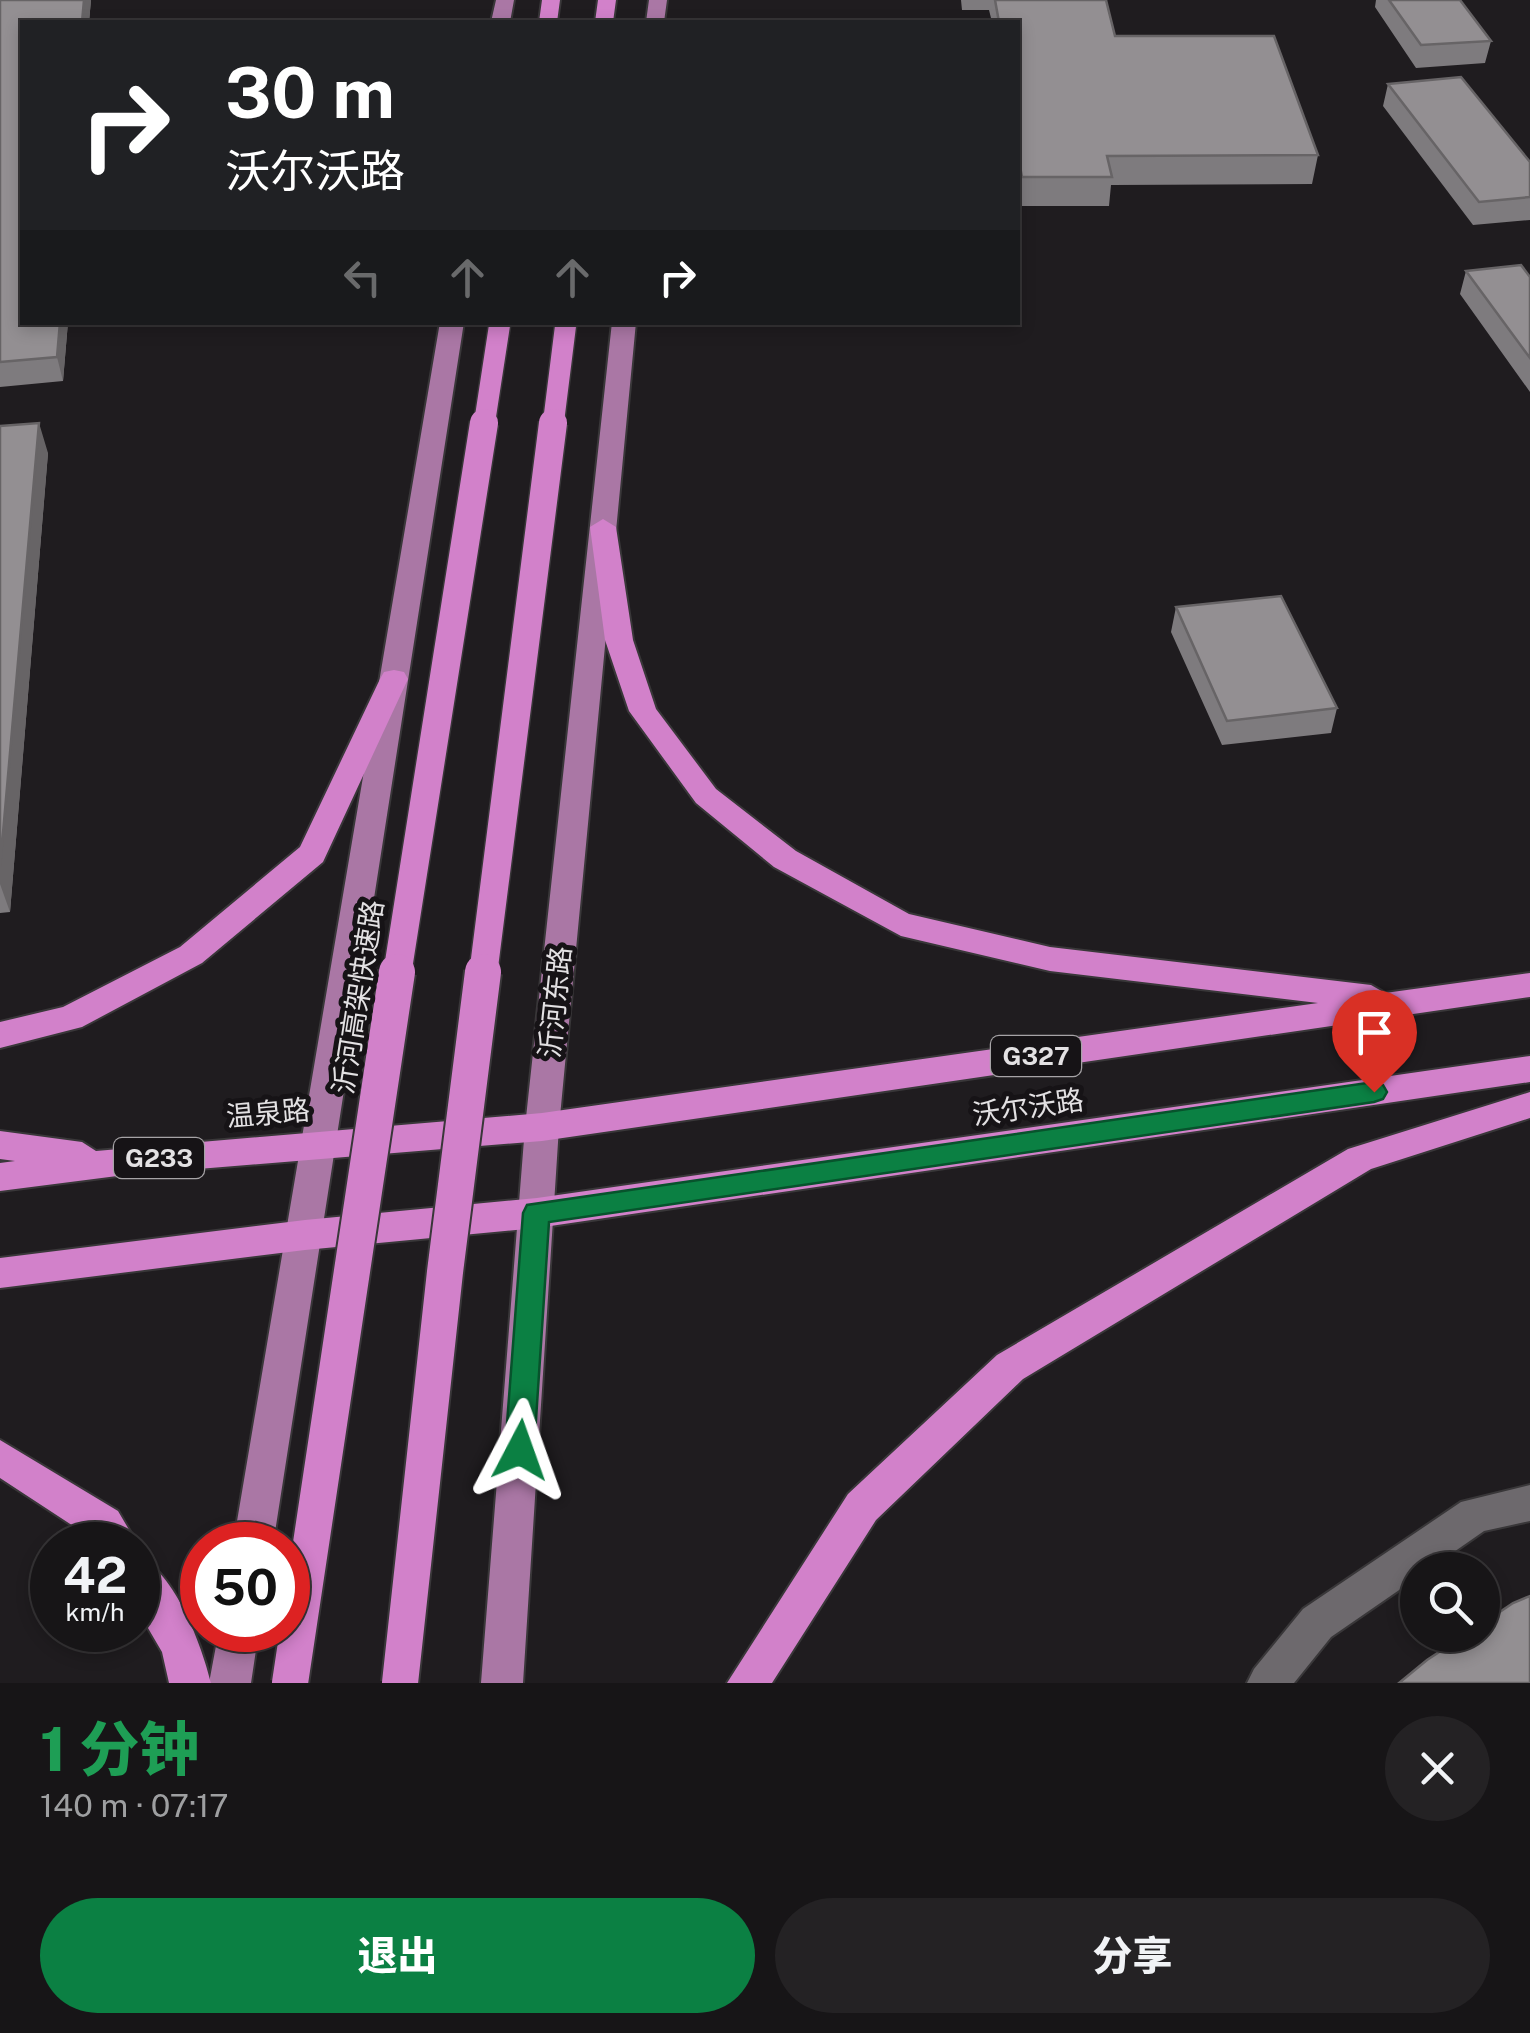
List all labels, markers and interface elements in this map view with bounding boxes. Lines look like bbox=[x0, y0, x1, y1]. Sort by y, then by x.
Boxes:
text: 30 m bbox=[225, 51, 395, 134]
icon: right bbox=[60, 60, 190, 190]
text: 沃尔沃路 bbox=[225, 144, 405, 197]
icon: left bbox=[335, 250, 390, 305]
icon: ahead bbox=[440, 250, 495, 305]
icon: ahead bbox=[545, 250, 600, 305]
icon: right bbox=[650, 250, 705, 305]
street label: 沂河高架快速路 bbox=[326, 898, 389, 1096]
street label: 沂河东路 bbox=[532, 945, 577, 1059]
pin bbox=[1332, 990, 1417, 1093]
icon: arrive bbox=[1347, 1005, 1402, 1060]
road number: G327 bbox=[991, 1036, 1081, 1076]
street label: 沃尔沃路 bbox=[970, 1082, 1086, 1131]
street label: 温泉路 bbox=[225, 1092, 311, 1133]
road number: G233 bbox=[114, 1138, 204, 1178]
position arrow bbox=[468, 1398, 572, 1502]
speed limit sign: 50 bbox=[180, 1522, 310, 1652]
text: 42 bbox=[63, 1545, 127, 1604]
map controls bbox=[1400, 1552, 1500, 1652]
button: search bbox=[1400, 1552, 1500, 1652]
text: km/h bbox=[66, 1597, 124, 1627]
text: 1 分钟 bbox=[40, 1714, 199, 1785]
button: close bbox=[1385, 1716, 1490, 1821]
text: 140 m · 07:17 bbox=[40, 1787, 229, 1824]
button: 退出 bbox=[40, 1898, 755, 2013]
button: 分享 bbox=[775, 1898, 1490, 2013]

